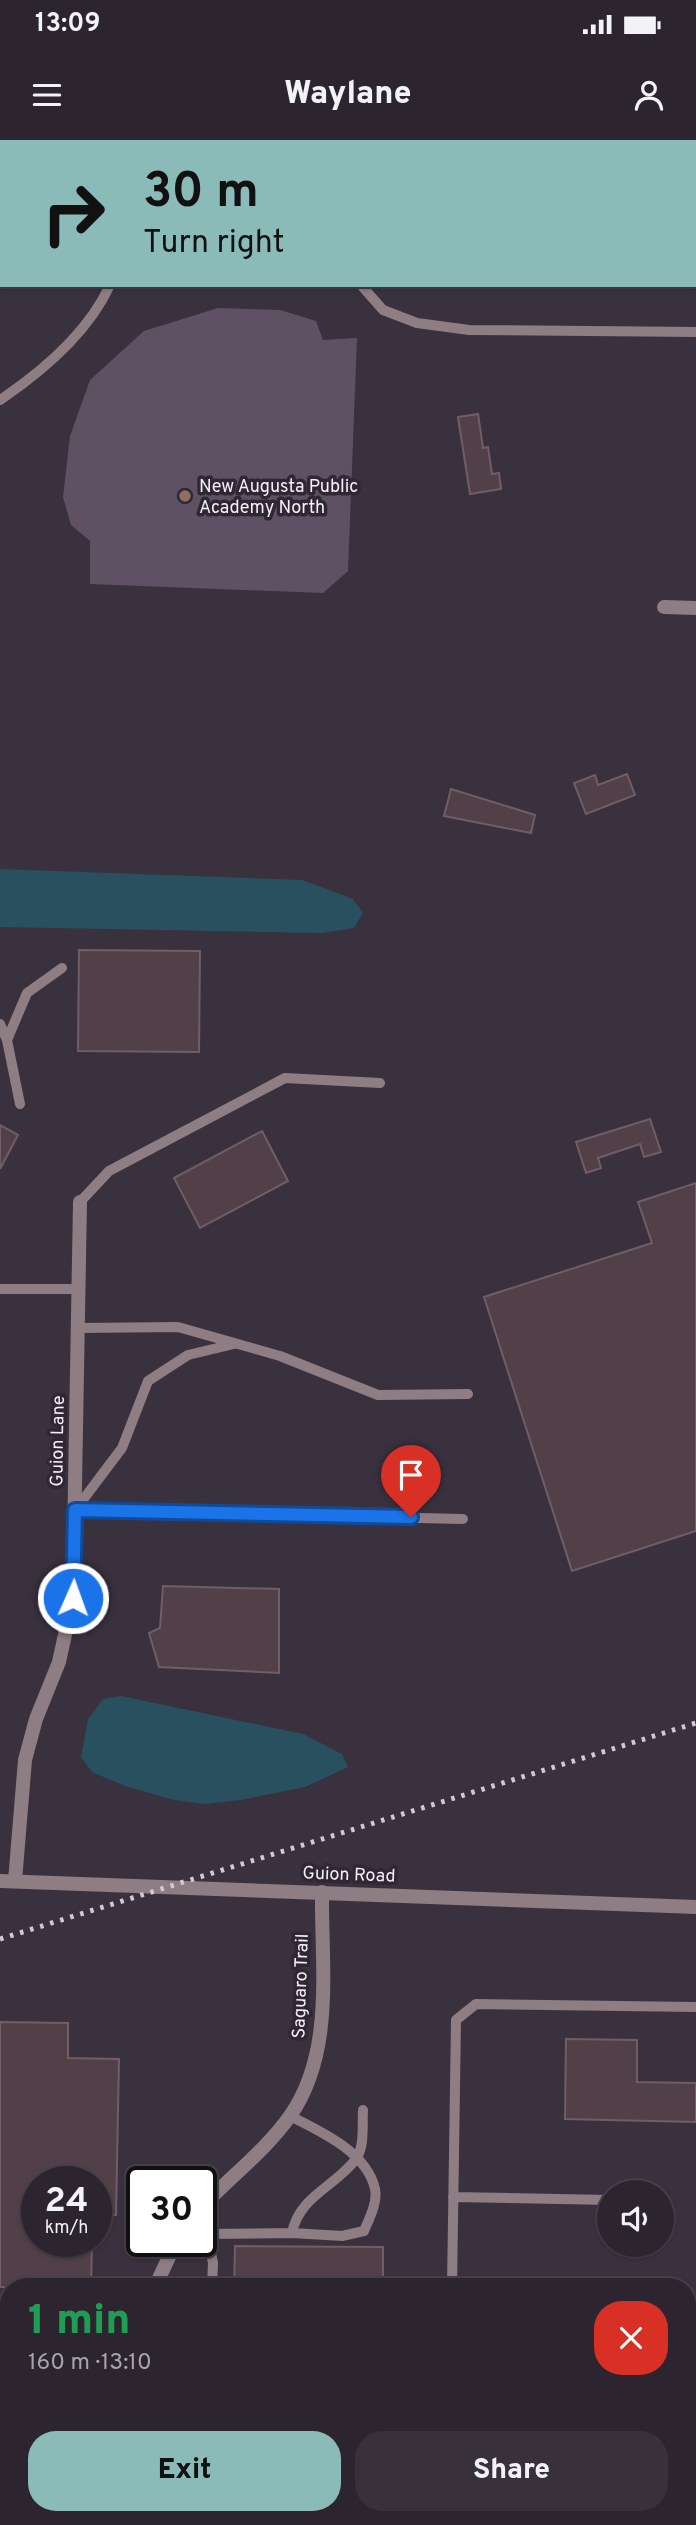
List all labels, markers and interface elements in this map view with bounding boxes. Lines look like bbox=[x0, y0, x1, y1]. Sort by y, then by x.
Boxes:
text: 13:09 bbox=[35, 8, 100, 41]
text: Waylane bbox=[284, 75, 412, 115]
icon: menu bbox=[28, 76, 66, 114]
icon: person bbox=[630, 76, 668, 114]
text: 30 m bbox=[143, 163, 259, 225]
icon: right bbox=[28, 168, 119, 259]
text: Turn right bbox=[143, 224, 285, 264]
place label: New Augusta Public Academy North bbox=[199, 476, 358, 520]
marker: New Augusta Public Academy North bbox=[177, 488, 193, 504]
street label: Guion Lane bbox=[46, 1395, 71, 1487]
pin bbox=[381, 1445, 441, 1517]
icon: arrive bbox=[392, 1456, 430, 1494]
position arrow bbox=[36, 1561, 110, 1635]
street label: Guion Road bbox=[302, 1862, 396, 1889]
street label: Saguaro Trail bbox=[288, 1933, 315, 2039]
speed limit sign: 30 bbox=[126, 2166, 217, 2257]
text: 24 bbox=[45, 2180, 88, 2224]
map controls bbox=[597, 2180, 674, 2257]
button: sound bbox=[597, 2180, 674, 2257]
text: km/h bbox=[45, 2217, 88, 2240]
text: 1 min bbox=[28, 2296, 131, 2349]
button: close bbox=[594, 2301, 668, 2375]
text: 160 m · 13:10 bbox=[28, 2349, 152, 2378]
button: Exit bbox=[28, 2431, 341, 2511]
button: Share bbox=[355, 2431, 668, 2511]

